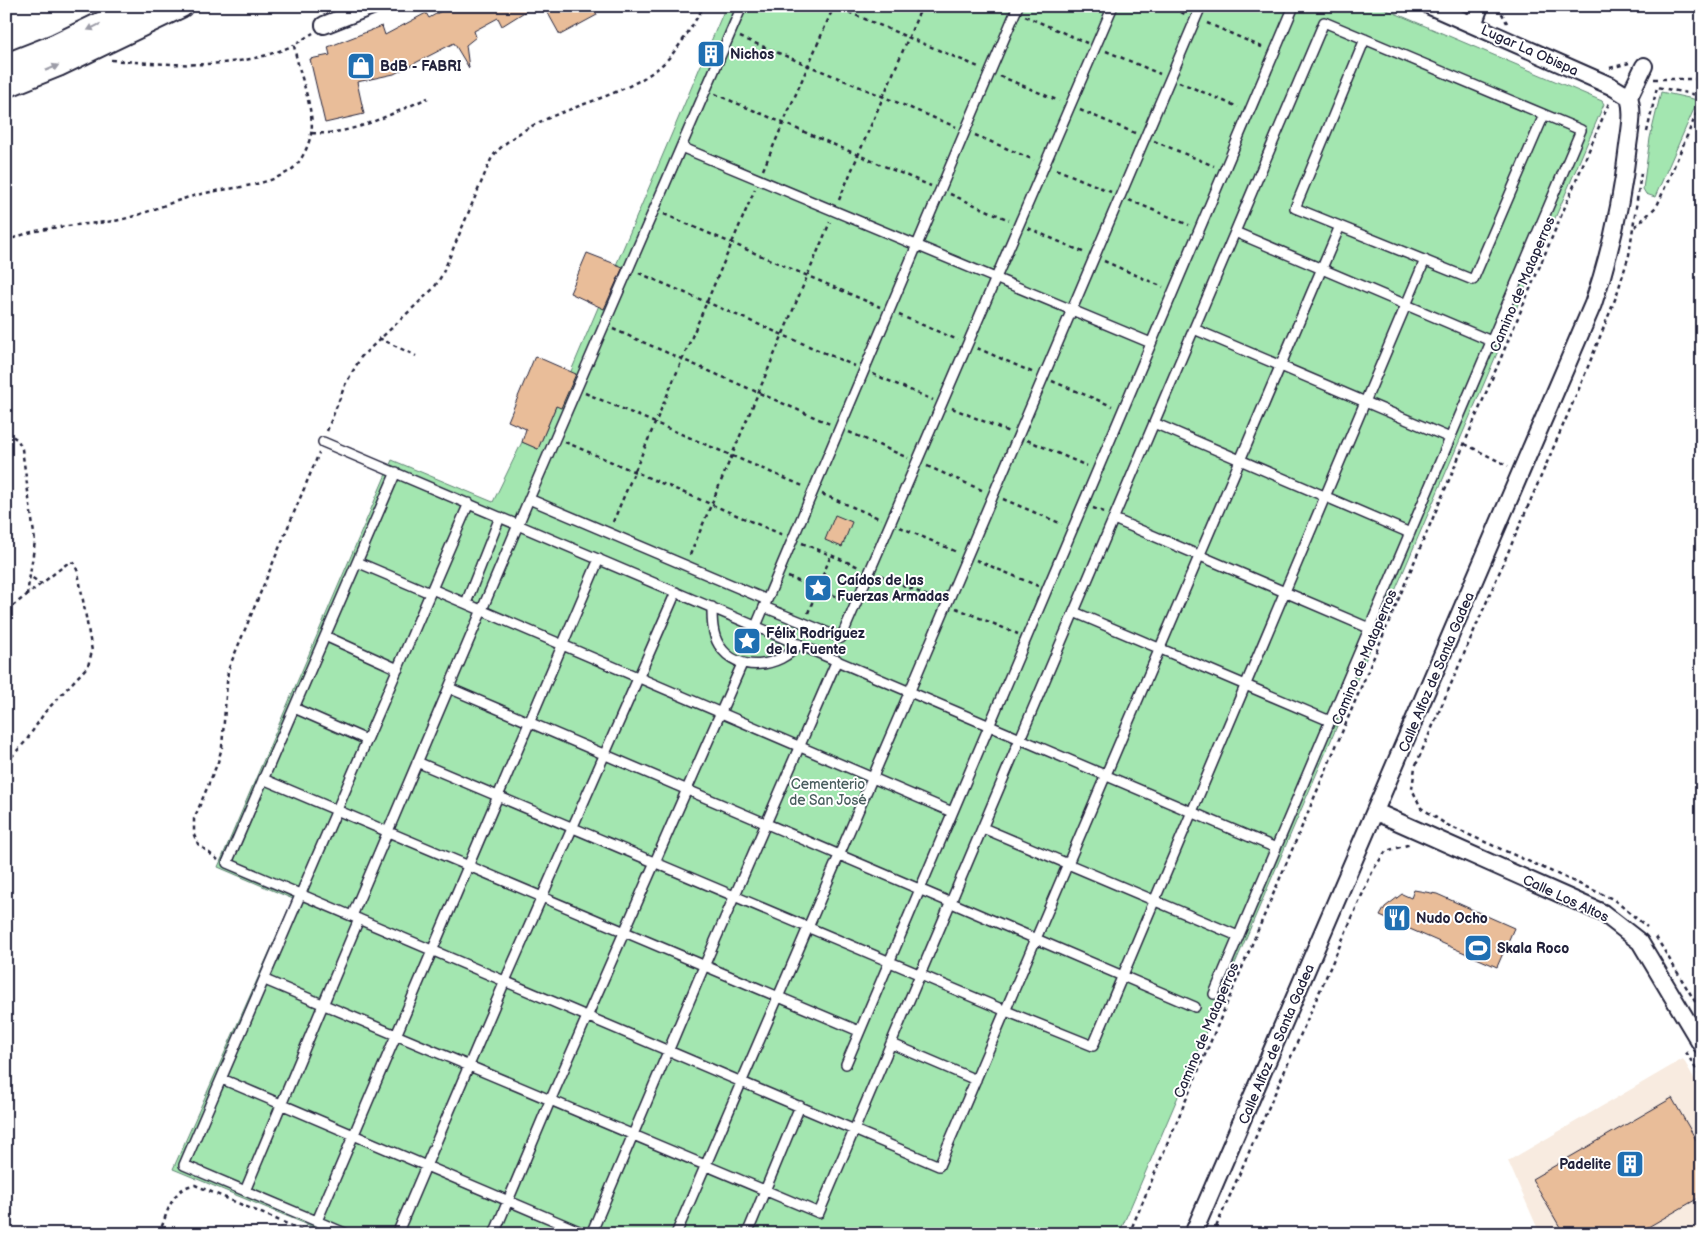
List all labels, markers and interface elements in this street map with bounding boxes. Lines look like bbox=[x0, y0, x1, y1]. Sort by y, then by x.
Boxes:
street label: Lugar La Obispa bbox=[1478, 21, 1581, 80]
one-way arrow bbox=[87, 24, 101, 32]
building icon: Nichos bbox=[696, 39, 726, 69]
place label: Nichos bbox=[730, 46, 774, 63]
shop icon: BdB - FABRI bbox=[346, 51, 376, 81]
place label: BdB - FABRI bbox=[380, 58, 462, 75]
one-way arrow bbox=[44, 63, 59, 71]
street label: Camino de Mataperros bbox=[1486, 214, 1559, 354]
place label: Caídos de las Fuerzas Armadas bbox=[837, 572, 949, 605]
place icon: Caídos de las Fuerzas Armadas bbox=[803, 573, 833, 603]
street label: Camino de Mataperros bbox=[1328, 587, 1401, 727]
street label: Calle Alfoz de Santa Gadea bbox=[1395, 590, 1478, 755]
place label: Félix Rodríguez de la Fuente bbox=[766, 625, 865, 658]
place icon: Félix Rodríguez de la Fuente bbox=[732, 626, 762, 656]
park label: Cementerio de San José bbox=[789, 776, 867, 809]
street label: Calle Los Altos bbox=[1520, 871, 1612, 926]
restaurant icon: Nudo Ocho bbox=[1382, 903, 1412, 933]
place label: Nudo Ocho bbox=[1416, 910, 1488, 927]
sports icon: Skala Roco bbox=[1463, 933, 1493, 963]
place label: Skala Roco bbox=[1497, 940, 1569, 957]
street label: Camino de Mataperros bbox=[1170, 960, 1243, 1100]
street label: Calle Alfoz de Santa Gadea bbox=[1235, 962, 1318, 1127]
building icon: Padelite bbox=[1615, 1149, 1645, 1179]
place label: Padelite bbox=[1559, 1156, 1611, 1173]

